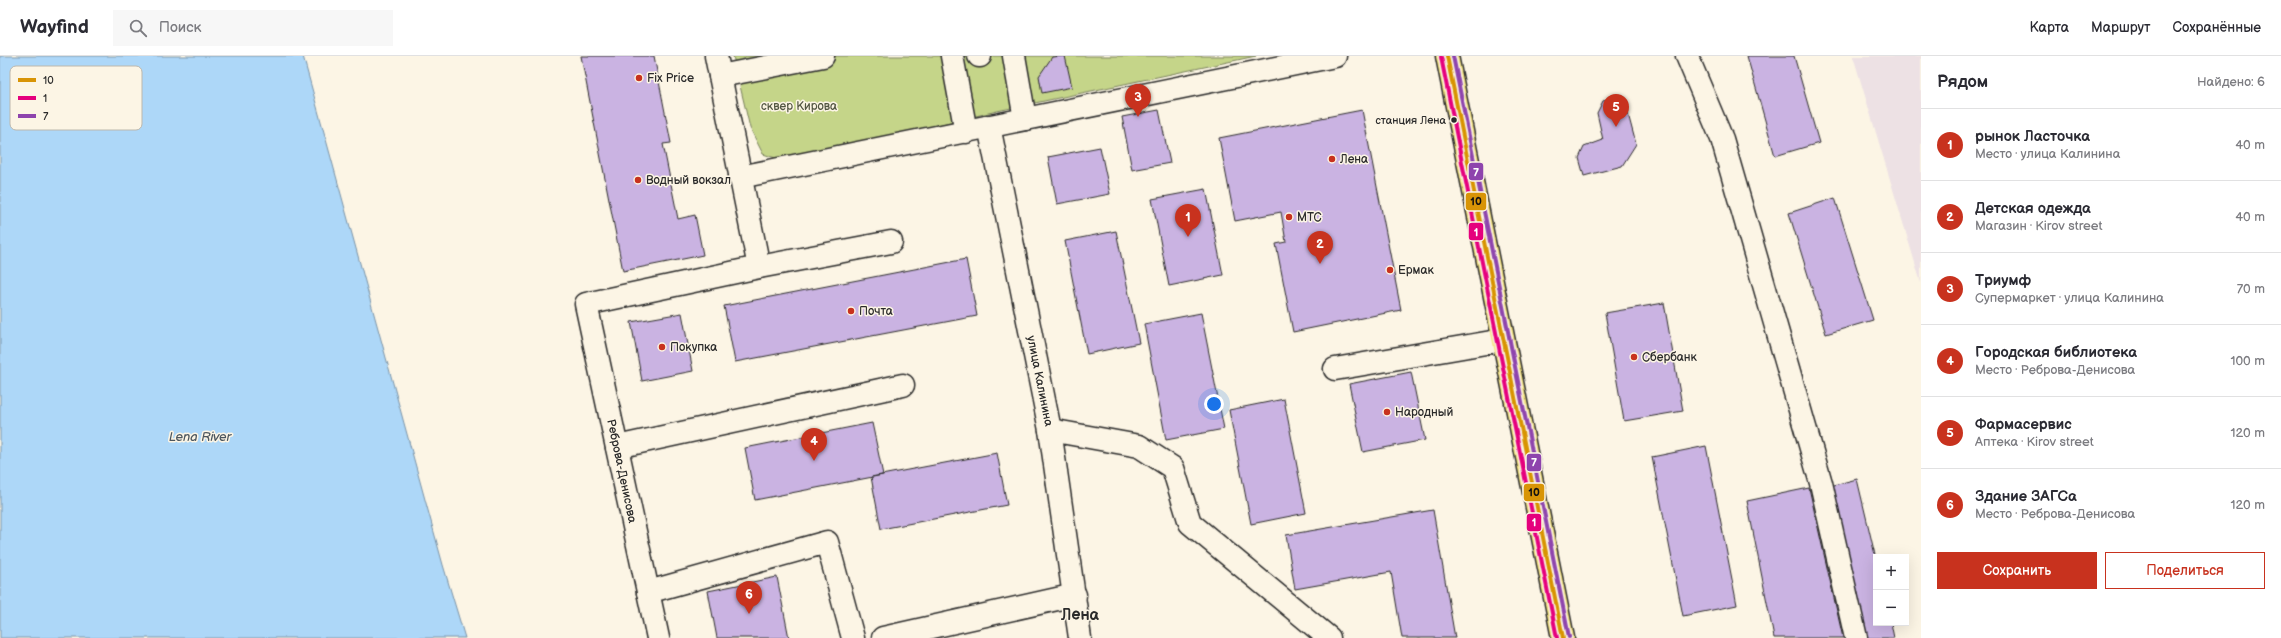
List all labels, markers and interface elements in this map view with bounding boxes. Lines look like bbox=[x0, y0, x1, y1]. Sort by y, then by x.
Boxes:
search box bbox=[113, 10, 393, 46]
text: Wayfind bbox=[20, 16, 89, 39]
icon: search bbox=[127, 17, 149, 39]
text: Поиск bbox=[159, 18, 202, 37]
text: Карта bbox=[2030, 19, 2069, 36]
text: Маршрут bbox=[2091, 19, 2151, 36]
text: Сохранённые bbox=[2173, 19, 2261, 36]
legend bbox=[10, 66, 142, 130]
place label: Fix Price bbox=[647, 71, 694, 86]
text: Рядом bbox=[1937, 72, 1988, 92]
marker: Fix Price bbox=[634, 73, 644, 83]
text: 10 bbox=[43, 74, 54, 87]
text: Найдено: 6 bbox=[2197, 74, 2265, 90]
pin: 3 bbox=[1125, 84, 1151, 117]
text: 1 bbox=[43, 92, 47, 105]
pin: 5 bbox=[1603, 94, 1629, 127]
park label: сквер Кирова bbox=[761, 99, 837, 114]
text: 7 bbox=[43, 110, 49, 123]
place label: станция Лена bbox=[1375, 114, 1446, 127]
marker: станция Лена bbox=[1449, 115, 1459, 125]
text: рынок Ласточка bbox=[1975, 127, 2090, 146]
text: 1 bbox=[1947, 137, 1953, 153]
text: 40 m bbox=[2235, 137, 2265, 153]
text: Место · улица Калинина bbox=[1975, 146, 2120, 162]
place label: Лена bbox=[1339, 152, 1368, 167]
marker: Лена bbox=[1327, 154, 1337, 164]
line badge: 7 bbox=[1468, 162, 1484, 181]
text: 7 bbox=[1473, 166, 1479, 179]
place label: Водный вокзал bbox=[646, 173, 731, 188]
marker: Водный вокзал bbox=[633, 175, 643, 185]
line badge: 10 bbox=[1465, 192, 1487, 211]
text: 10 bbox=[1470, 195, 1482, 208]
text: Детская одежда bbox=[1975, 199, 2091, 218]
pin: 1 bbox=[1175, 204, 1201, 237]
text: 2 bbox=[1946, 209, 1954, 225]
text: 40 m bbox=[2235, 209, 2265, 225]
place label: МТС bbox=[1297, 210, 1322, 225]
marker: МТС bbox=[1284, 212, 1294, 222]
text: Магазин · Kirov street bbox=[1975, 218, 2103, 234]
line badge: 1 bbox=[1468, 222, 1484, 241]
text: 1 bbox=[1474, 226, 1478, 239]
pin: 2 bbox=[1307, 231, 1333, 264]
place label: Ермак bbox=[1398, 263, 1435, 278]
marker: Ермак bbox=[1385, 265, 1395, 275]
text: Триумф bbox=[1975, 271, 2031, 290]
text: 3 bbox=[1946, 281, 1954, 297]
text: 70 m bbox=[2237, 281, 2265, 297]
text: Супермаркет · улица Калинина bbox=[1975, 290, 2164, 306]
place label: Почта bbox=[859, 304, 893, 319]
marker: Почта bbox=[846, 306, 856, 316]
street label: улица Калинина bbox=[1023, 334, 1056, 428]
place label: Покупка bbox=[670, 340, 717, 355]
marker: Покупка bbox=[657, 342, 667, 352]
text: Городская библиотека bbox=[1975, 343, 2137, 362]
place label: Сбербанк bbox=[1642, 350, 1698, 365]
marker: Сбербанк bbox=[1629, 352, 1639, 362]
text: 4 bbox=[1946, 353, 1954, 369]
text: 100 m bbox=[2230, 353, 2265, 369]
text: Место · Реброва-Денисова bbox=[1975, 362, 2135, 378]
your location bbox=[1204, 394, 1224, 414]
place label: Народный bbox=[1395, 405, 1453, 420]
marker: Народный bbox=[1382, 407, 1392, 417]
text: Фармасервис bbox=[1975, 415, 2072, 434]
street label: Реброва-Денисова bbox=[603, 418, 640, 524]
text: 5 bbox=[1946, 425, 1954, 441]
text: 120 m bbox=[2230, 425, 2265, 441]
pin: 4 bbox=[801, 428, 827, 461]
water label: Lena River bbox=[169, 429, 233, 445]
text: Аптека · Kirov street bbox=[1975, 434, 2094, 450]
line badge: 7 bbox=[1526, 453, 1542, 472]
text: 7 bbox=[1531, 456, 1537, 469]
line badge: 10 bbox=[1523, 483, 1545, 502]
text: 10 bbox=[1528, 486, 1540, 499]
text: Здание ЗАГСа bbox=[1975, 487, 2077, 506]
text: 6 bbox=[1946, 497, 1954, 513]
text: 120 m bbox=[2230, 497, 2265, 513]
text: Место · Реброва-Денисова bbox=[1975, 506, 2135, 522]
line badge: 1 bbox=[1526, 513, 1542, 532]
text: 1 bbox=[1532, 516, 1536, 529]
button: Сохранить bbox=[1937, 552, 2097, 589]
button: Поделиться bbox=[2105, 552, 2265, 589]
map controls bbox=[1873, 554, 1909, 626]
button: + bbox=[1873, 554, 1909, 590]
pin: 6 bbox=[736, 581, 762, 614]
button: − bbox=[1873, 590, 1909, 626]
district label: Лена bbox=[1060, 606, 1100, 625]

